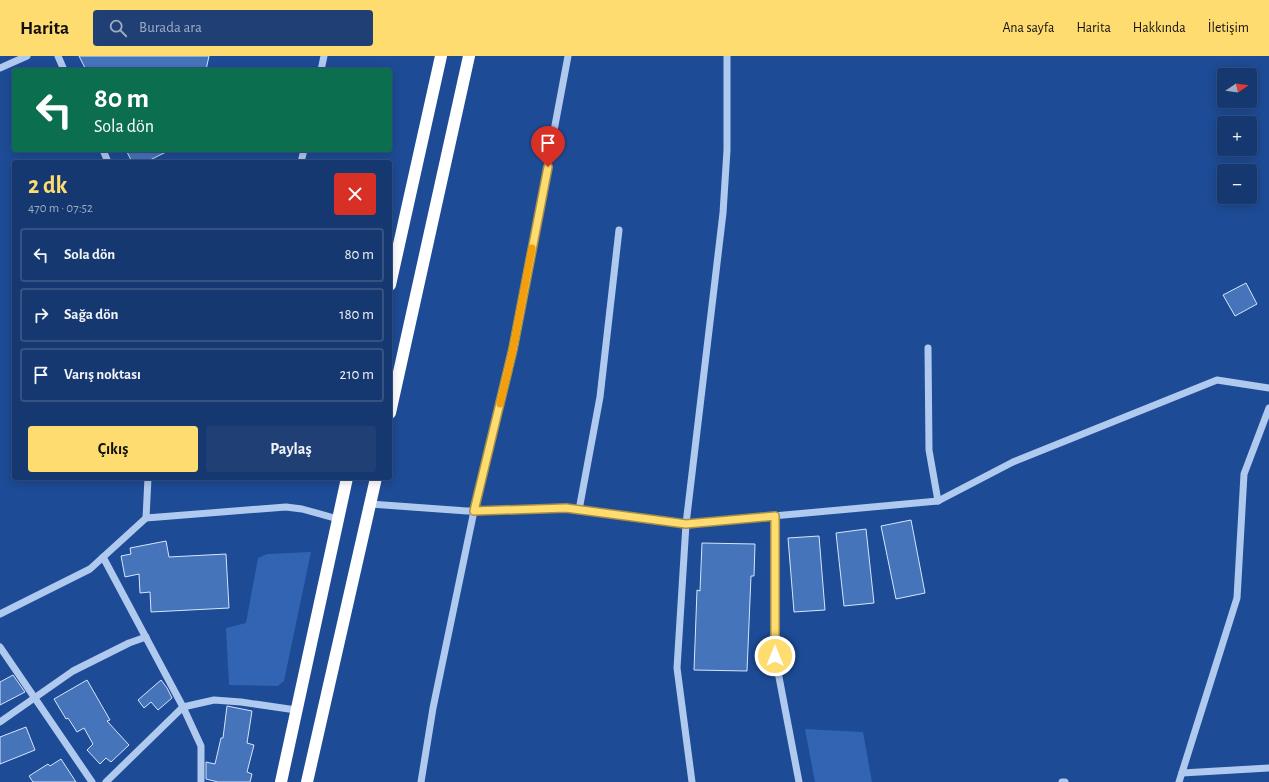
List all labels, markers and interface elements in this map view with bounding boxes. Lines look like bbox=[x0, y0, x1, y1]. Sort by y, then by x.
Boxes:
search box bbox=[93, 10, 373, 46]
icon: search bbox=[107, 17, 129, 39]
text: Harita bbox=[20, 19, 69, 38]
text: Burada ara bbox=[139, 20, 202, 35]
text: Ana sayfa bbox=[1002, 21, 1054, 35]
text: Harita bbox=[1076, 21, 1111, 35]
text: Hakkında bbox=[1133, 21, 1186, 35]
text: İletişim bbox=[1208, 21, 1249, 35]
north arrow bbox=[1217, 68, 1257, 108]
map controls bbox=[1217, 68, 1257, 204]
icon: left bbox=[28, 84, 80, 136]
text: 80 m bbox=[94, 85, 149, 113]
button: + bbox=[1217, 116, 1257, 156]
text: Sola dön bbox=[94, 118, 154, 136]
pin bbox=[531, 126, 565, 167]
icon: arrive bbox=[537, 132, 559, 154]
button: − bbox=[1217, 164, 1257, 204]
button: close bbox=[334, 173, 376, 215]
text: 2 dk bbox=[28, 174, 67, 198]
text: 470 m · 07:52 bbox=[28, 202, 93, 215]
icon: left bbox=[30, 244, 52, 266]
text: Sola dön bbox=[64, 247, 115, 262]
text: 80 m bbox=[344, 247, 374, 262]
icon: right bbox=[30, 304, 52, 326]
text: Sağa dön bbox=[64, 307, 118, 322]
text: 180 m bbox=[339, 307, 374, 322]
icon: arrive bbox=[30, 364, 52, 386]
text: Varış noktası bbox=[64, 367, 141, 382]
text: 210 m bbox=[340, 367, 374, 382]
button: Çıkış bbox=[28, 426, 198, 472]
button: Paylaş bbox=[206, 426, 376, 472]
position arrow bbox=[754, 635, 796, 677]

